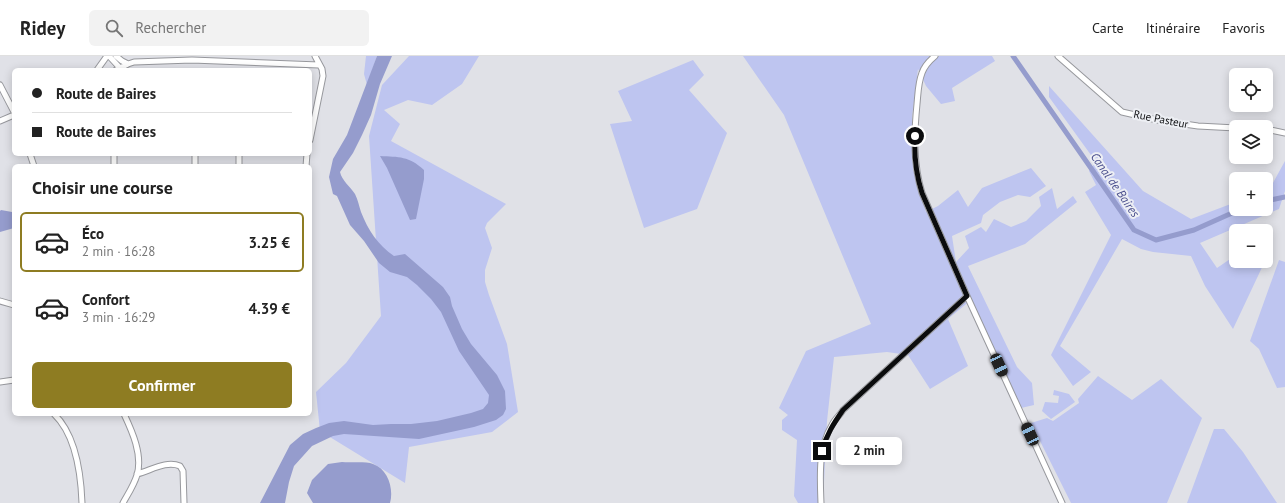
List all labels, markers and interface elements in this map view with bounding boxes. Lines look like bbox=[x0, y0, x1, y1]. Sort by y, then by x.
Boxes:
search box bbox=[89, 10, 369, 46]
text: Ridey bbox=[20, 16, 65, 40]
icon: search bbox=[103, 17, 125, 39]
text: Rechercher bbox=[135, 18, 206, 37]
text: Carte bbox=[1092, 19, 1124, 37]
text: Itinéraire bbox=[1146, 19, 1200, 37]
text: Favoris bbox=[1222, 19, 1265, 37]
map controls bbox=[1229, 68, 1273, 268]
button: locate bbox=[1229, 68, 1273, 112]
text: Route de Baires bbox=[56, 84, 156, 103]
street label: Rue Pasteur bbox=[1132, 107, 1190, 131]
button: layers bbox=[1229, 120, 1273, 164]
text: Route de Baires bbox=[56, 122, 156, 141]
route start bbox=[906, 127, 924, 145]
water label: Canal de Baires bbox=[1088, 150, 1143, 220]
button: + bbox=[1229, 172, 1273, 216]
text: Choisir une course bbox=[32, 176, 173, 199]
icon: car bbox=[34, 224, 70, 260]
text: Éco bbox=[82, 224, 104, 243]
button: − bbox=[1229, 224, 1273, 268]
text: 3.25 € bbox=[248, 233, 290, 252]
text: 2 min · 16:28 bbox=[82, 243, 155, 260]
icon: car bbox=[34, 290, 70, 326]
text: Confort bbox=[82, 290, 130, 309]
text: 4.39 € bbox=[248, 299, 290, 318]
text: 3 min · 16:29 bbox=[82, 309, 155, 326]
car bbox=[988, 352, 1010, 378]
button: Confirmer bbox=[32, 362, 292, 408]
car bbox=[1019, 421, 1041, 447]
callout: 2 min bbox=[836, 437, 902, 465]
route end bbox=[813, 442, 831, 460]
text: 2 min bbox=[853, 442, 885, 459]

